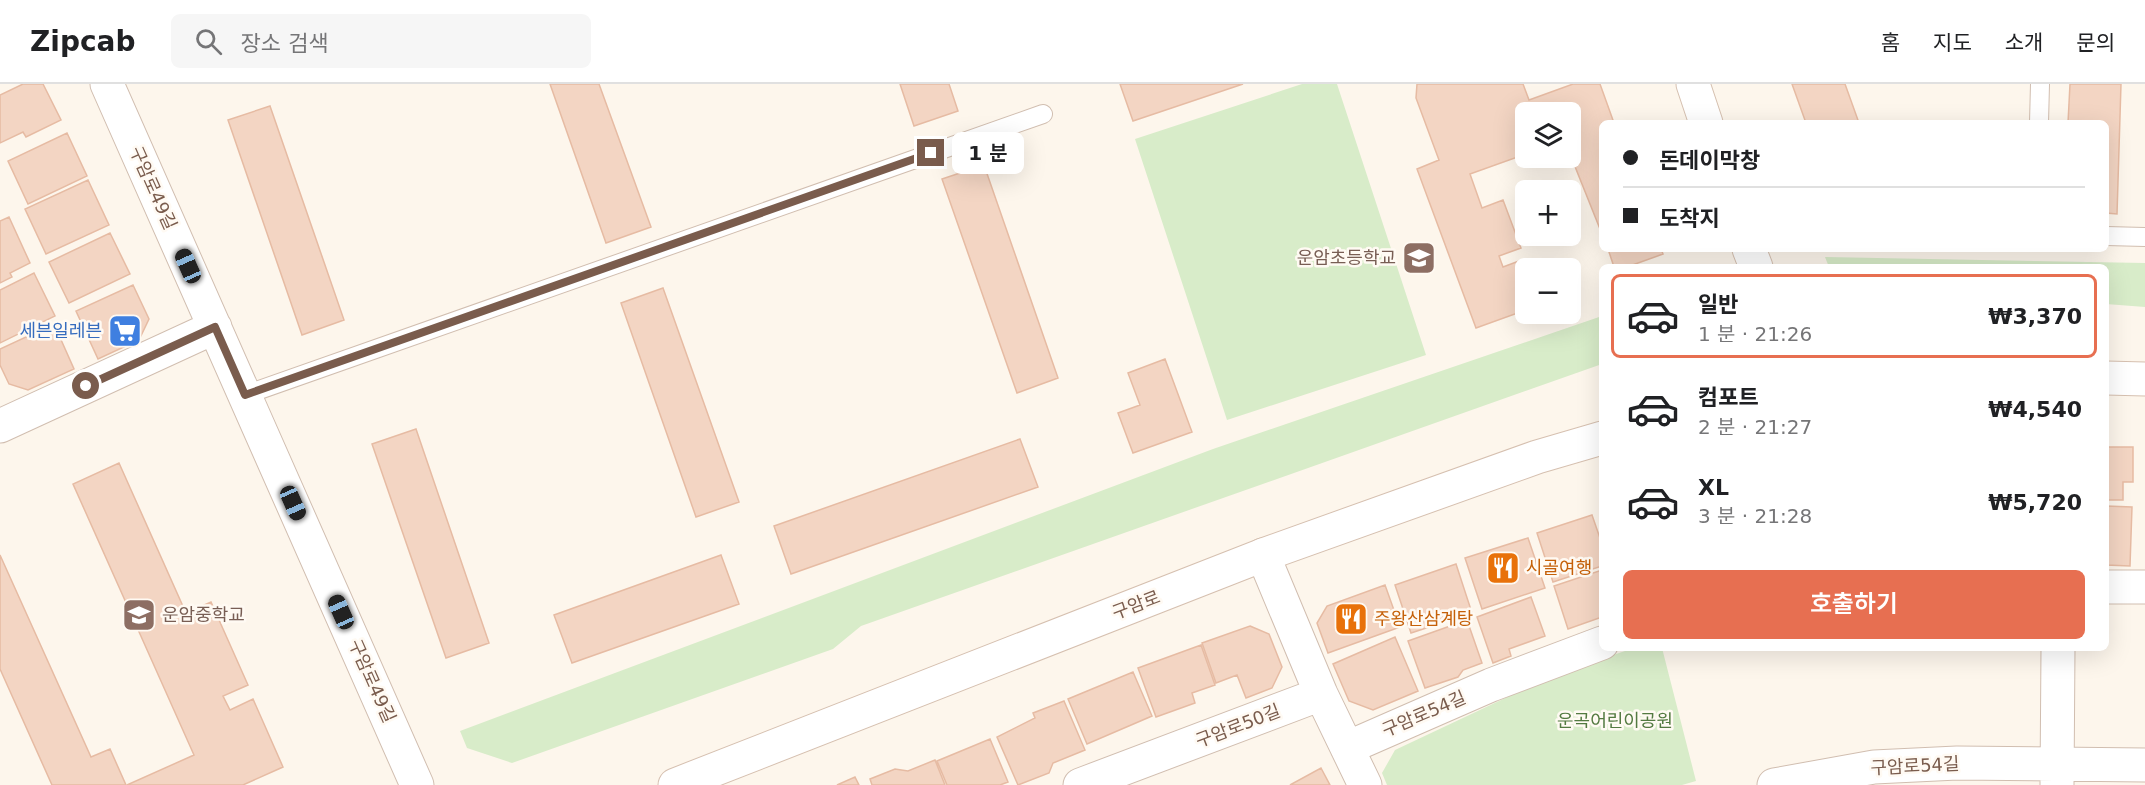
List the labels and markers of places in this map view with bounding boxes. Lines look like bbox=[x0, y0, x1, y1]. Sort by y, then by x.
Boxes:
school or university icon: 운암초등학교 bbox=[1401, 240, 1437, 276]
place label: 운암초등학교 bbox=[1297, 247, 1396, 268]
supermarket icon: 세븐일레븐 bbox=[107, 313, 143, 349]
place label: 세븐일레븐 bbox=[19, 320, 102, 341]
restaurant icon: 시골여행 bbox=[1485, 550, 1521, 586]
place label: 시골여행 bbox=[1526, 557, 1592, 578]
school or university icon: 운암중학교 bbox=[121, 597, 157, 633]
restaurant icon: 주왕산삼계탕 bbox=[1333, 601, 1369, 637]
place label: 운암중학교 bbox=[162, 604, 245, 625]
place label: 주왕산삼계탕 bbox=[1374, 608, 1473, 629]

